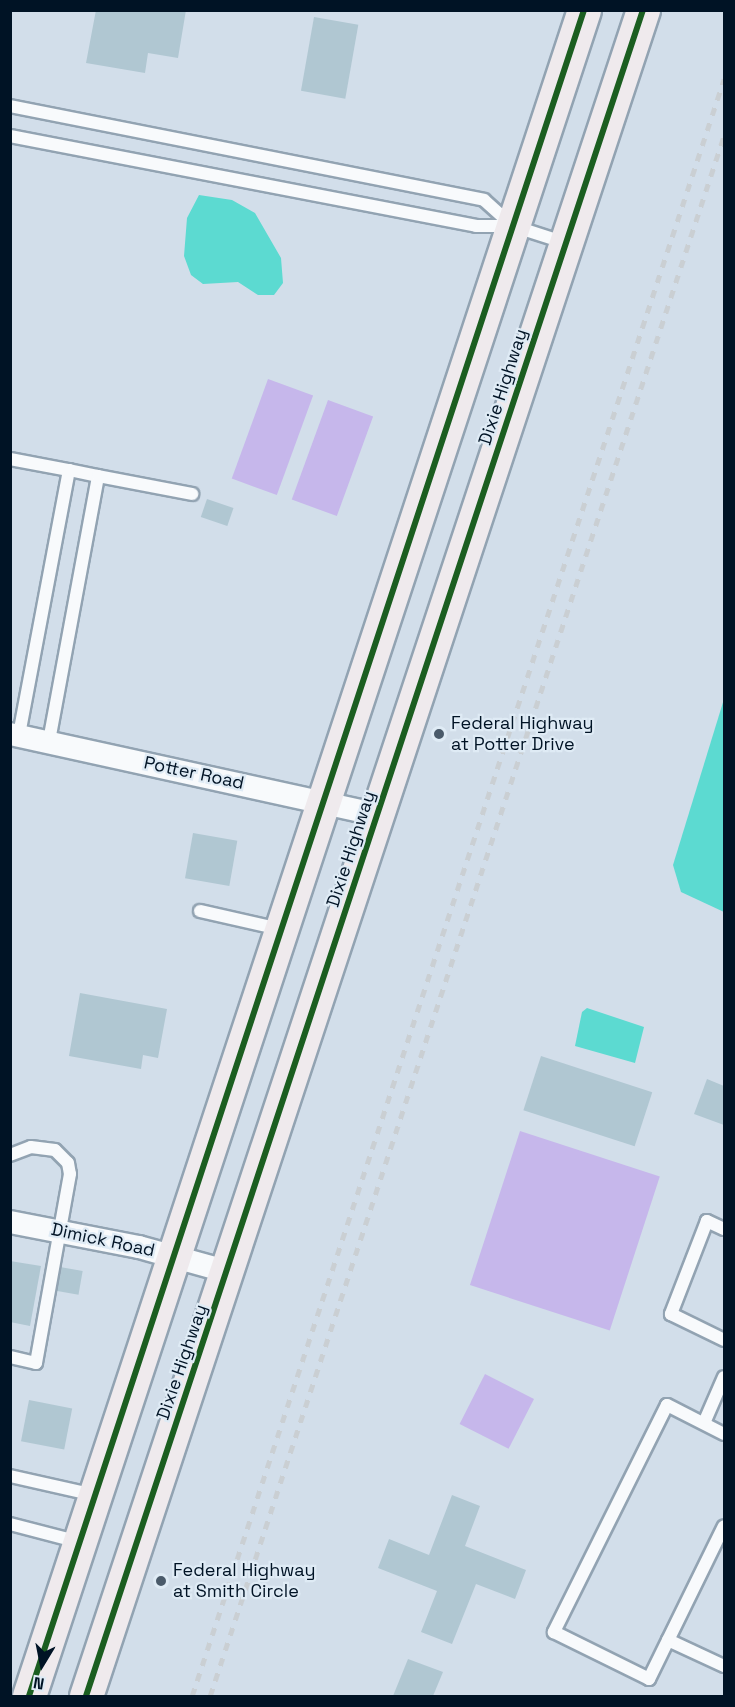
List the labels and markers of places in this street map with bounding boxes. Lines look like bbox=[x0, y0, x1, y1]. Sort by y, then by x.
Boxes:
place label: Federal Highway at Potter Drive bbox=[451, 713, 594, 756]
marker: Federal Highway at Potter Drive bbox=[432, 727, 446, 741]
place label: Federal Highway at Smith Circle bbox=[173, 1560, 316, 1602]
marker: Federal Highway at Smith Circle bbox=[154, 1574, 168, 1588]

